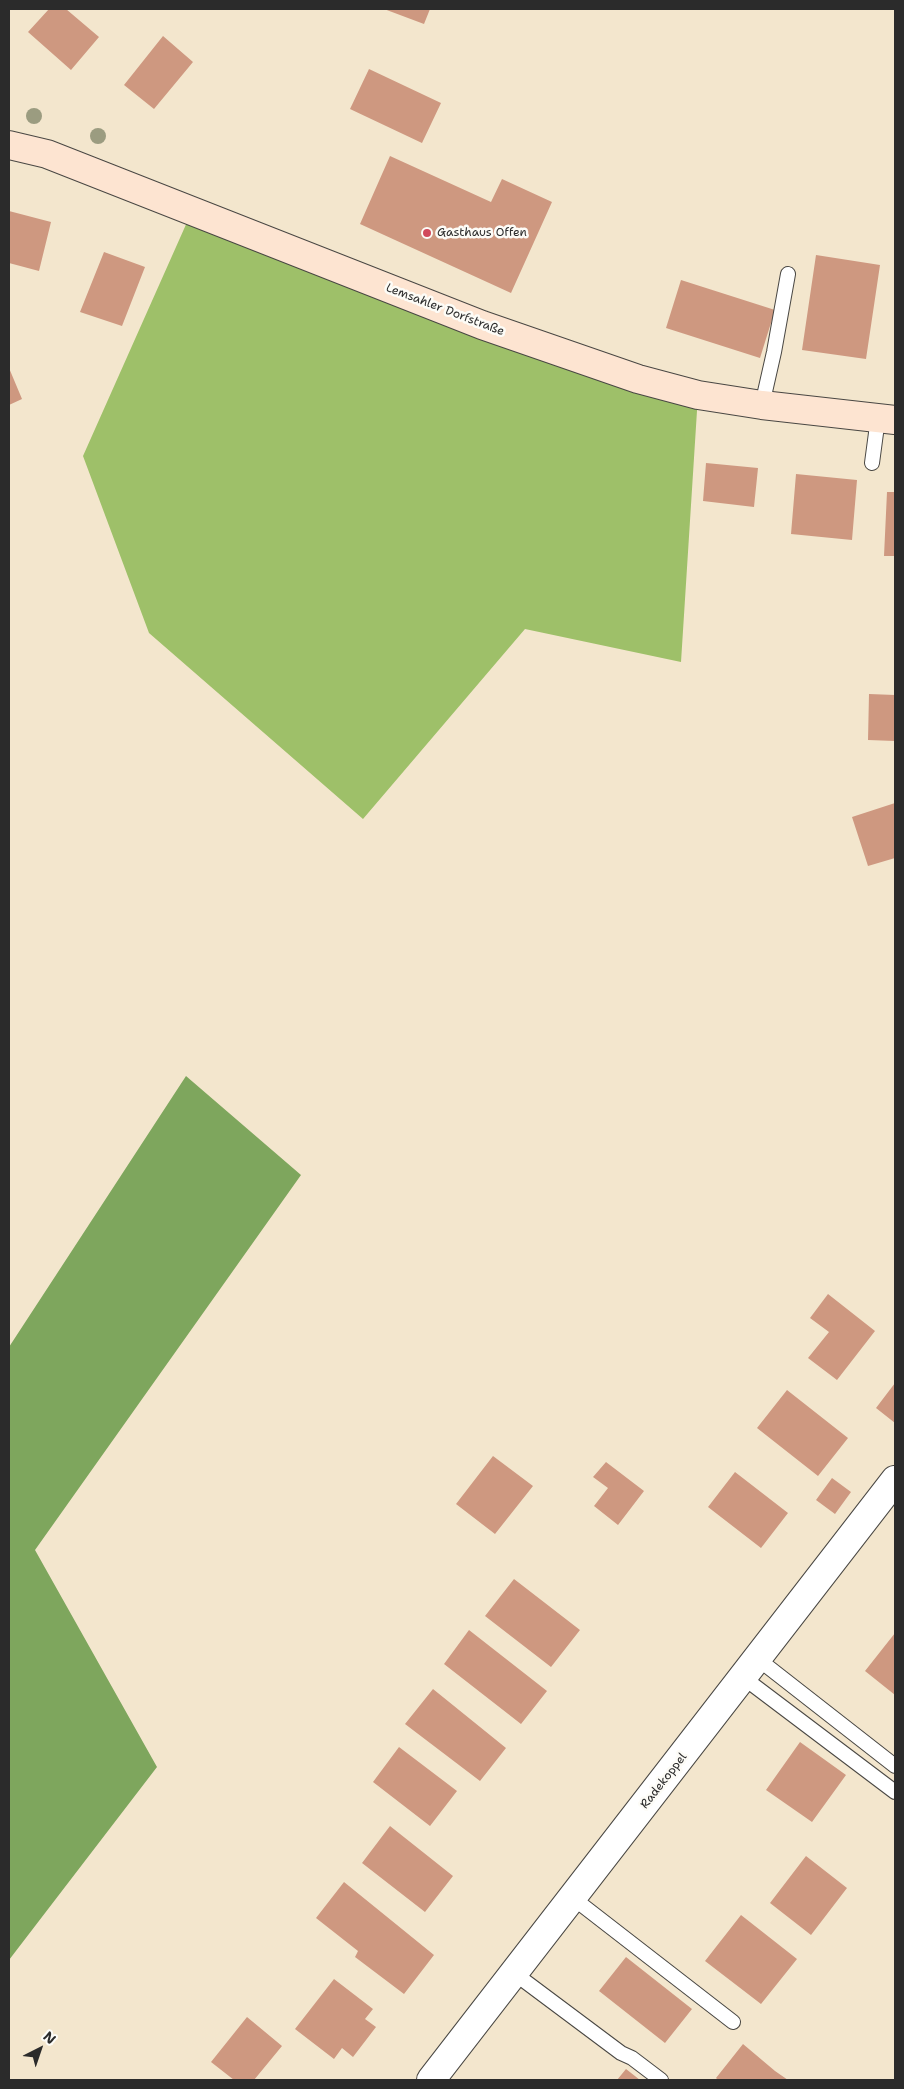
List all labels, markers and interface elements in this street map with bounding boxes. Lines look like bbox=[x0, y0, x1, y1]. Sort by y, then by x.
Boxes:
place label: Gasthaus Offen bbox=[437, 226, 527, 240]
marker: Gasthaus Offen bbox=[421, 227, 433, 239]
street label: Lemsahler Dorfstraße bbox=[384, 281, 506, 339]
street label: Radekoppel bbox=[638, 1750, 690, 1812]
north arrow bbox=[15, 2024, 65, 2074]
text: N bbox=[40, 2027, 60, 2048]

